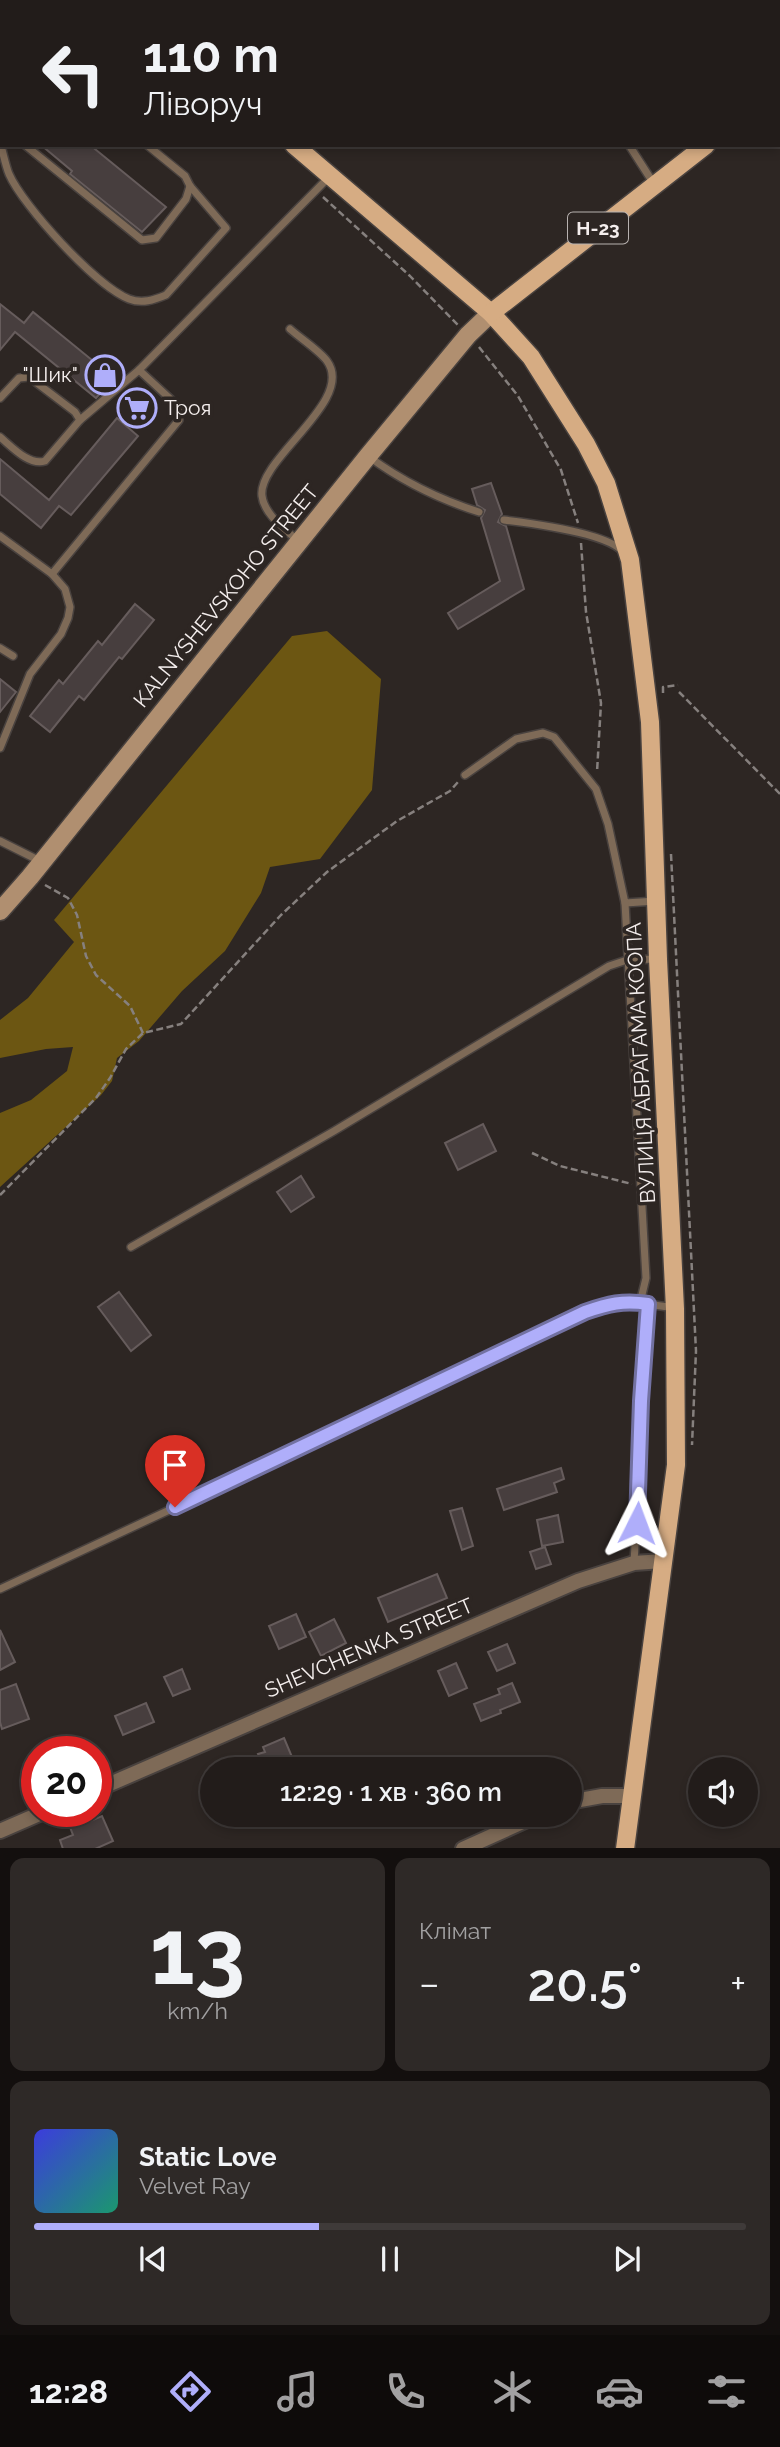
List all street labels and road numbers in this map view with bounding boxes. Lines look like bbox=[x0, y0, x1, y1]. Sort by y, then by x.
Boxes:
road number: Н-23 bbox=[568, 212, 628, 244]
street label: KALNYSHEVSKOHO STREET bbox=[128, 479, 323, 712]
street label: ВУЛИЦЯ АБРАГАМА КООПА bbox=[621, 922, 660, 1204]
street label: SHEVCHENKA STREET bbox=[261, 1592, 477, 1703]

